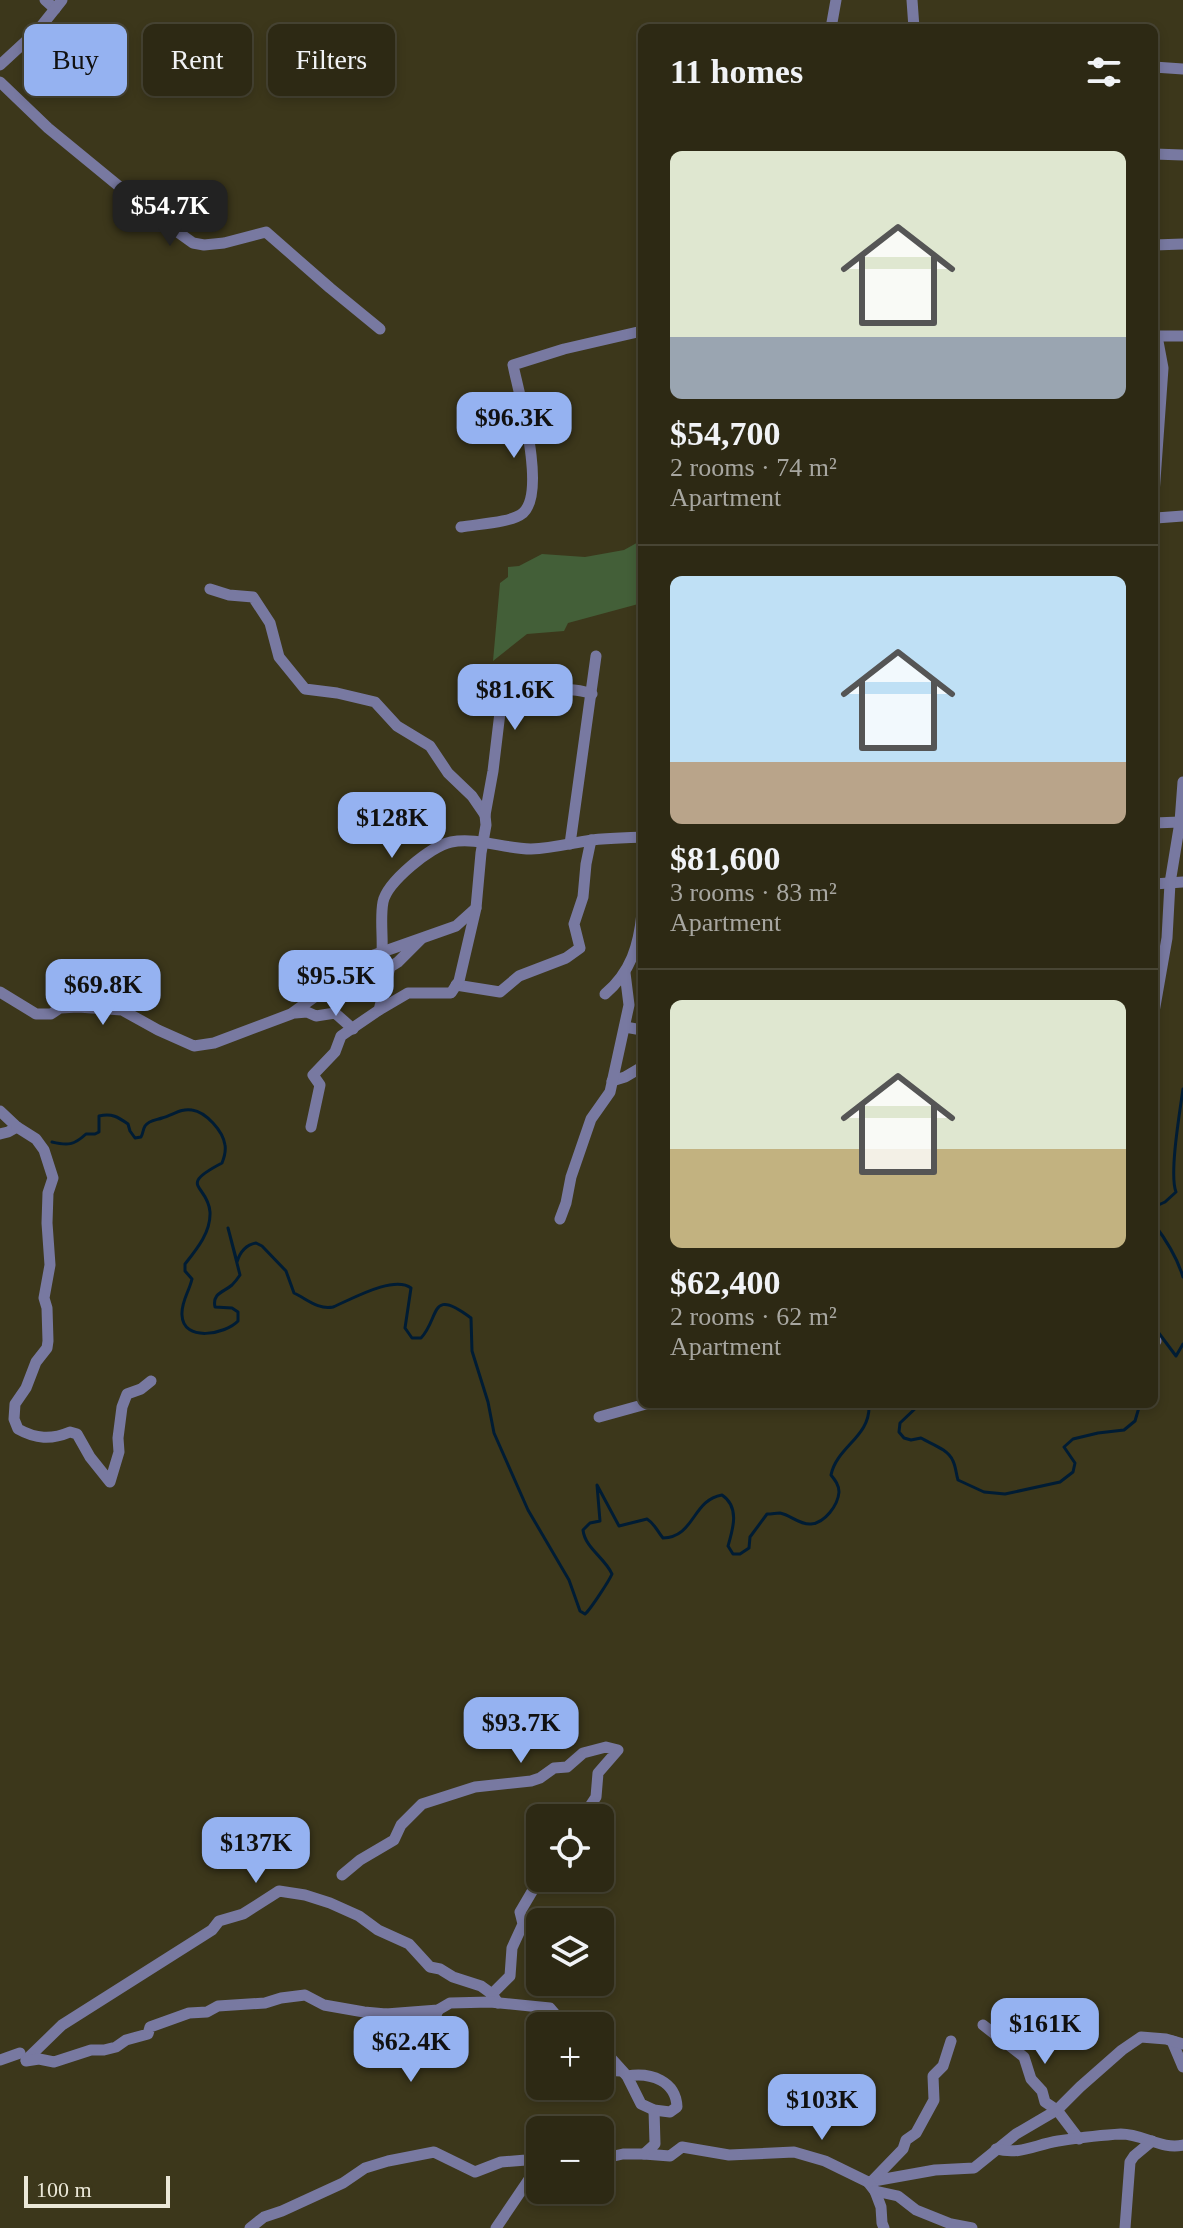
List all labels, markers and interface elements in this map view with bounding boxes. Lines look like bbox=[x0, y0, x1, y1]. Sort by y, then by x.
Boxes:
chip: Buy bbox=[24, 24, 127, 96]
chip: Rent bbox=[143, 24, 252, 96]
chip: Filters bbox=[268, 24, 395, 96]
icon: filters bbox=[1082, 50, 1126, 94]
text: 11 homes bbox=[670, 53, 803, 90]
pin: $54.7K bbox=[105, 180, 235, 248]
text: $54.7K bbox=[131, 191, 209, 220]
icon: home bbox=[826, 203, 970, 347]
pin: $96.3K bbox=[449, 392, 579, 460]
text: $96.3K bbox=[475, 403, 553, 432]
text: $54,700 bbox=[670, 415, 781, 452]
text: 2 rooms · 74 m² bbox=[670, 453, 837, 482]
text: Apartment bbox=[670, 483, 781, 512]
icon: home bbox=[826, 628, 970, 772]
pin: $81.6K bbox=[450, 664, 580, 732]
text: $81.6K bbox=[476, 675, 554, 704]
pin: $128K bbox=[336, 792, 448, 860]
text: $128K bbox=[356, 803, 428, 832]
text: $81,600 bbox=[670, 840, 781, 877]
text: 3 rooms · 83 m² bbox=[670, 878, 837, 907]
text: Apartment bbox=[670, 908, 781, 937]
pin: $95.5K bbox=[271, 950, 401, 1018]
pin: $69.8K bbox=[38, 959, 168, 1027]
text: $95.5K bbox=[297, 961, 375, 990]
text: $69.8K bbox=[64, 970, 142, 999]
icon: home bbox=[826, 1052, 970, 1196]
text: $62,400 bbox=[670, 1264, 781, 1301]
text: 2 rooms · 62 m² bbox=[670, 1302, 837, 1331]
text: Apartment bbox=[670, 1332, 781, 1361]
pin: $93.7K bbox=[456, 1697, 586, 1765]
text: $93.7K bbox=[482, 1708, 560, 1737]
map controls bbox=[526, 1804, 614, 2204]
button: locate bbox=[526, 1804, 614, 1892]
pin: $137K bbox=[200, 1817, 312, 1885]
text: $137K bbox=[220, 1828, 292, 1857]
button: layers bbox=[526, 1908, 614, 1996]
pin: $161K bbox=[989, 1998, 1101, 2066]
text: $161K bbox=[1009, 2009, 1081, 2038]
button: + bbox=[526, 2012, 614, 2100]
pin: $62.4K bbox=[346, 2016, 476, 2084]
text: $62.4K bbox=[372, 2027, 450, 2056]
pin: $103K bbox=[766, 2074, 878, 2142]
text: $103K bbox=[786, 2085, 858, 2114]
button: − bbox=[526, 2116, 614, 2204]
scale bar bbox=[24, 2172, 170, 2208]
text: 100 m bbox=[36, 2177, 92, 2202]

